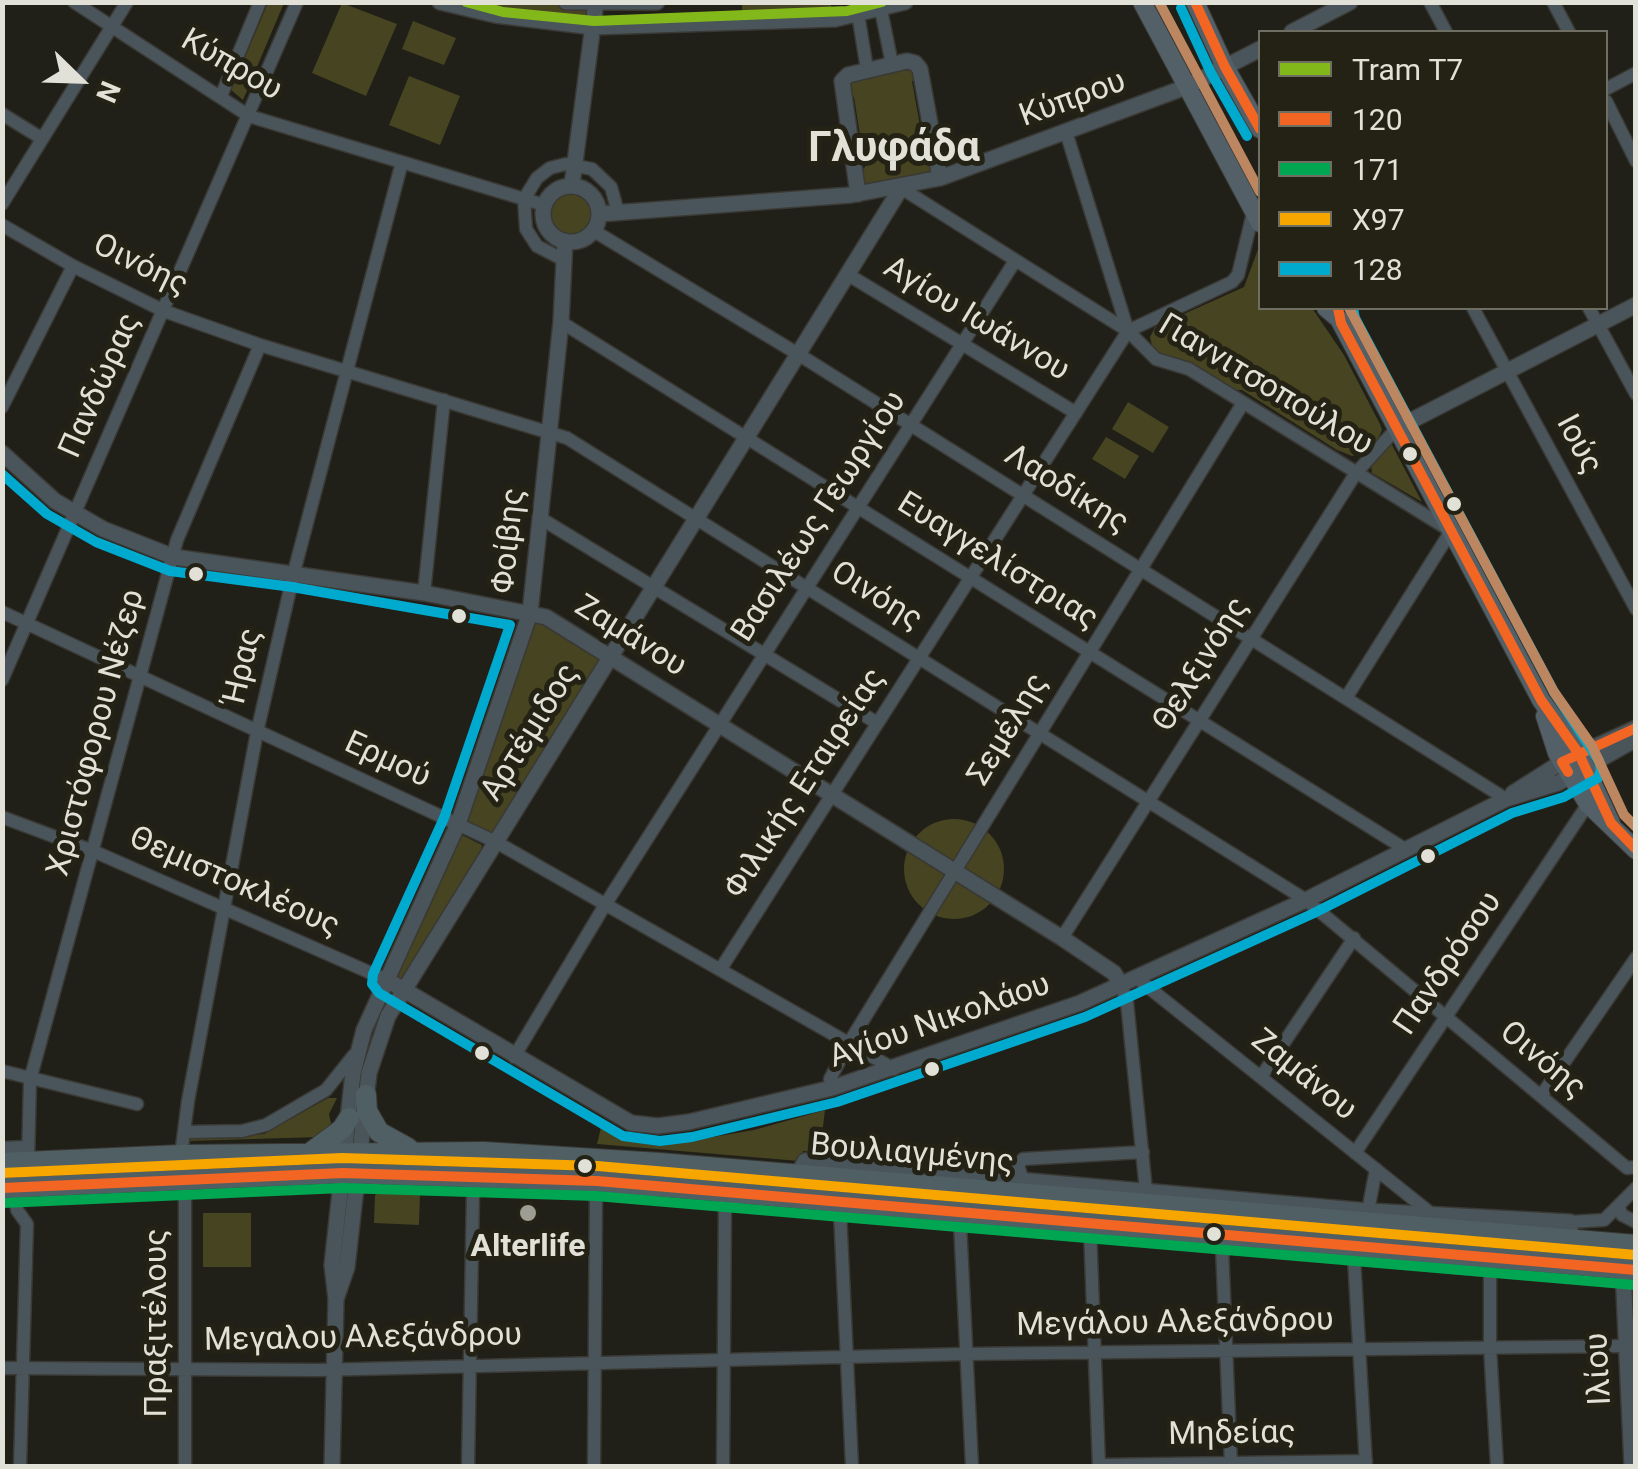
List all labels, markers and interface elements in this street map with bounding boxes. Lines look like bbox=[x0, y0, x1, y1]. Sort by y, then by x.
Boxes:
street label: Κύπρου bbox=[174, 22, 288, 110]
north arrow bbox=[30, 30, 130, 130]
legend bbox=[1258, 30, 1608, 310]
text: Tram Τ7 bbox=[1352, 52, 1463, 87]
street label: Κύπρου bbox=[1015, 63, 1131, 137]
text: N bbox=[89, 76, 127, 107]
text: 120 bbox=[1352, 102, 1403, 137]
district label: Γλυφάδα bbox=[808, 125, 980, 175]
text: 171 bbox=[1352, 152, 1403, 187]
text: X97 bbox=[1352, 202, 1405, 237]
street label: Οινόης bbox=[86, 227, 194, 305]
street label: Αγίου Ιωάννου bbox=[876, 250, 1076, 390]
text: 128 bbox=[1352, 252, 1403, 287]
street label: Γιαννιτσοπούλου bbox=[1151, 307, 1379, 465]
street label: Πανδώρας bbox=[52, 308, 150, 464]
street label: Βασιλέως Γεωργίου bbox=[725, 384, 915, 650]
street label: Ιούς bbox=[1547, 409, 1609, 481]
street label: Λαοδίκης bbox=[997, 437, 1135, 543]
unlabelled marker bbox=[1400, 444, 1420, 464]
street label: Ευαγγελίστριας bbox=[890, 485, 1104, 639]
street label: Φοίβης bbox=[485, 486, 535, 596]
unlabelled marker bbox=[1444, 494, 1464, 514]
street label: Οινόης bbox=[823, 554, 929, 640]
unlabelled marker bbox=[186, 564, 206, 584]
street label: Χριστόφορου Νέζερ bbox=[40, 585, 154, 881]
street label: Ζαμάνου bbox=[567, 588, 693, 686]
street label: Θελξινόης bbox=[1146, 591, 1258, 739]
unlabelled marker bbox=[449, 606, 469, 626]
street label: Ήρας bbox=[217, 625, 271, 709]
street label: Αρτέμιδος bbox=[474, 657, 588, 809]
street label: Φιλικής Εταιρείας bbox=[717, 662, 895, 906]
street label: Σεμέλης bbox=[961, 667, 1057, 793]
street label: Ερμού bbox=[338, 725, 436, 797]
street label: Θεμιστοκλέους bbox=[123, 820, 345, 946]
unlabelled marker bbox=[1418, 846, 1438, 866]
street label: Πανδρόσου bbox=[1387, 885, 1511, 1043]
street label: Αγίου Νικολάου bbox=[825, 966, 1055, 1078]
street label: Οινόης bbox=[1491, 1014, 1593, 1108]
street label: Ζαμάνου bbox=[1243, 1022, 1363, 1130]
unlabelled marker bbox=[472, 1043, 492, 1063]
unlabelled marker bbox=[922, 1059, 942, 1079]
street label: Βουλιαγμένης bbox=[809, 1127, 1015, 1183]
unlabelled marker bbox=[575, 1156, 595, 1176]
marker: Alterlife bbox=[517, 1202, 539, 1224]
unlabelled marker bbox=[1204, 1224, 1224, 1244]
street label: Πραξιτέλους bbox=[139, 1229, 177, 1417]
place label: Alterlife bbox=[470, 1229, 586, 1267]
street label: Μεγάλου Αλεξάνδρου bbox=[1016, 1302, 1334, 1346]
street label: Μεγαλου Αλεξάνδρου bbox=[204, 1317, 522, 1361]
street label: Ιλίου bbox=[1579, 1332, 1621, 1406]
street label: Μηδείας bbox=[1168, 1415, 1296, 1455]

